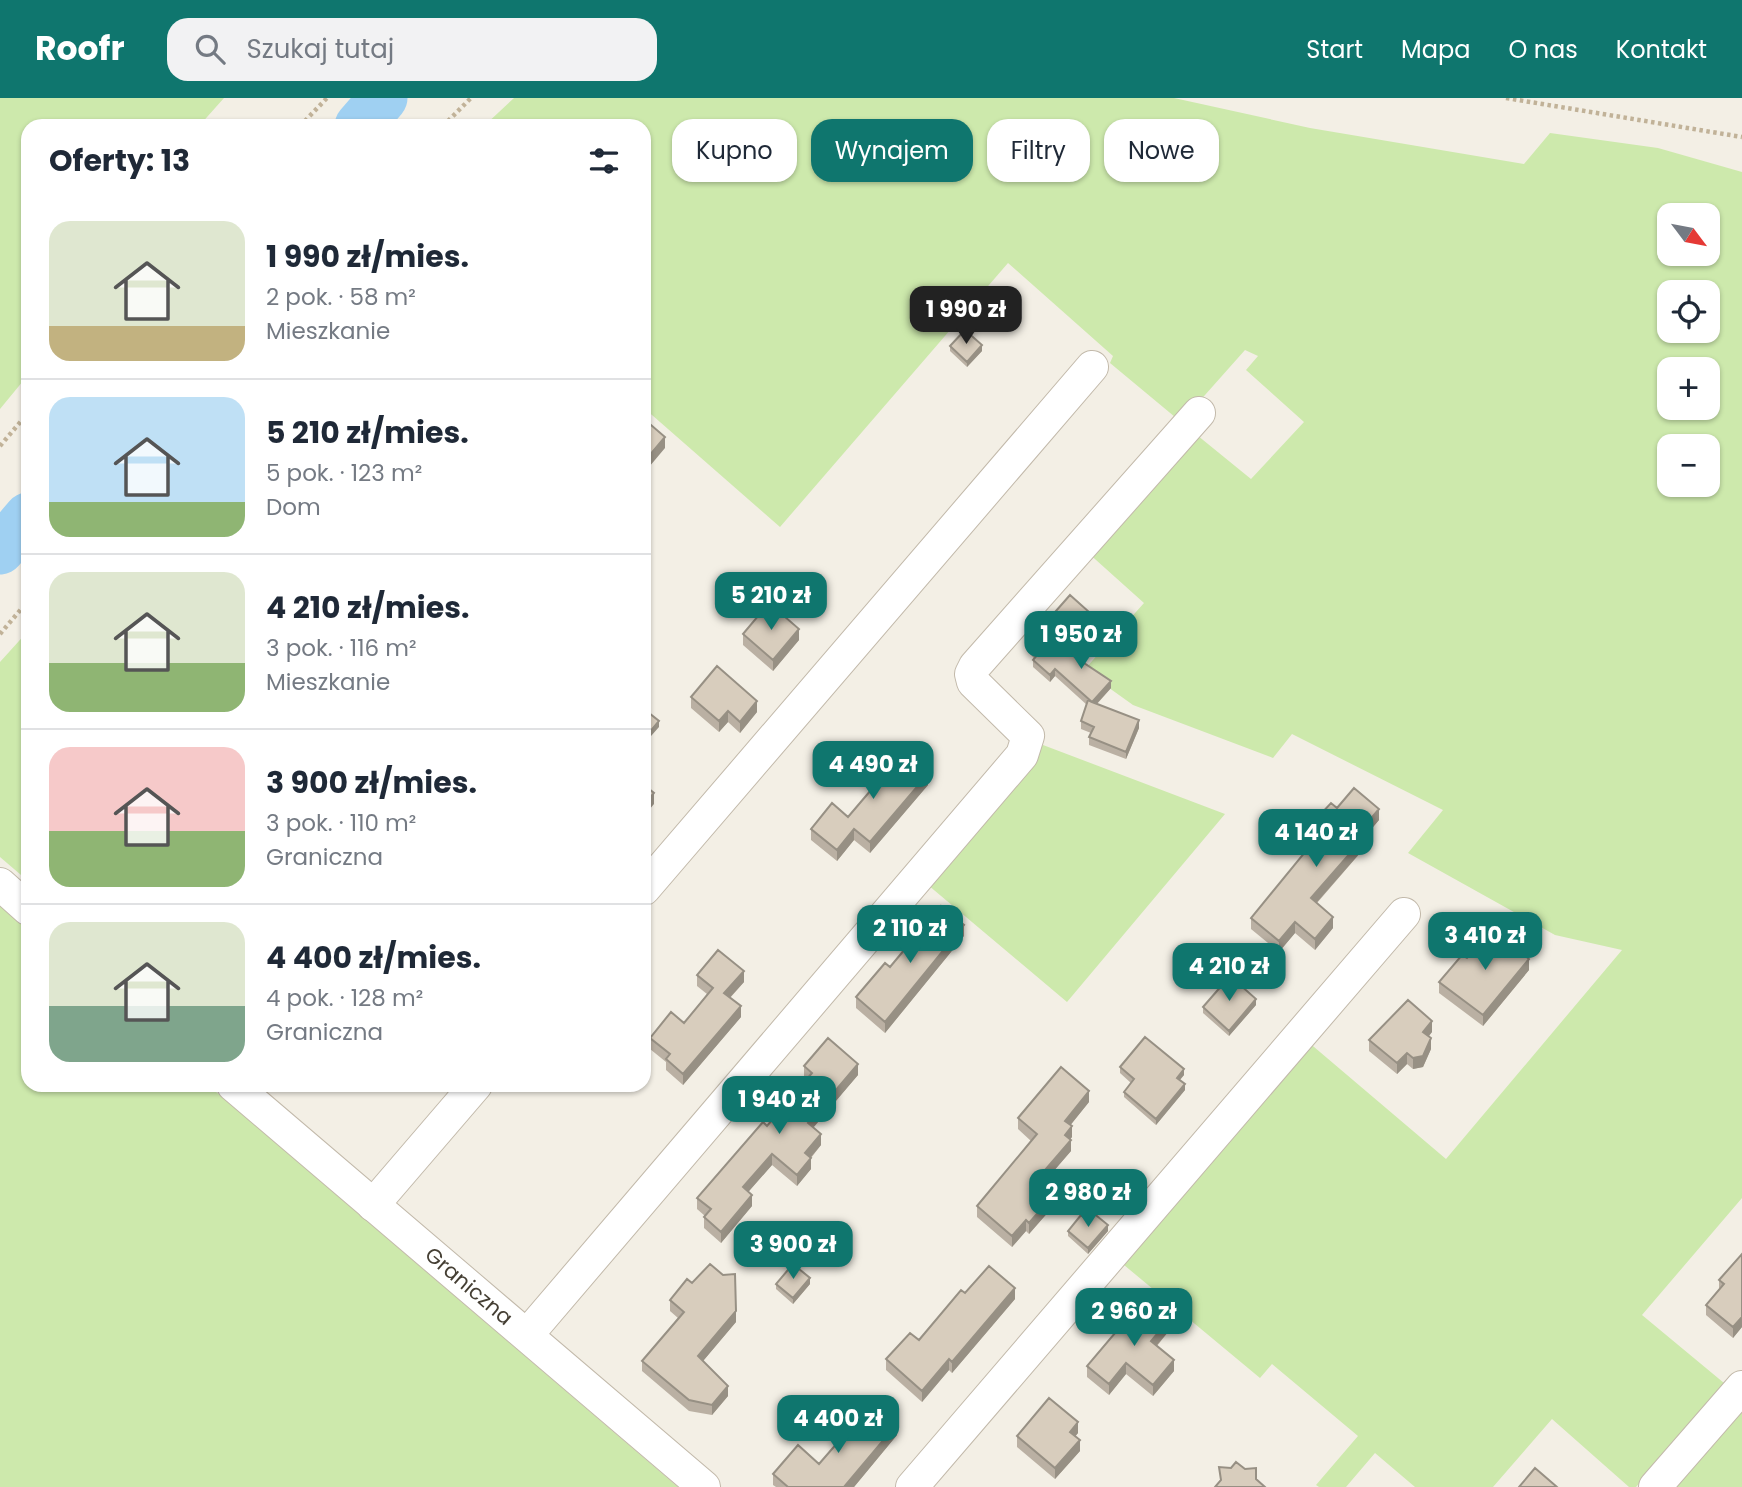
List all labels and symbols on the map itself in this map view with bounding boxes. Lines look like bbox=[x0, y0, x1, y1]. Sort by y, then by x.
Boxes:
north arrow bbox=[1657, 203, 1720, 266]
pin: 1 990 zł bbox=[894, 286, 1038, 346]
pin: 5 210 zł bbox=[699, 573, 843, 632]
pin: 1 950 zł bbox=[1009, 612, 1153, 671]
pin: 4 490 zł bbox=[801, 742, 945, 801]
pin: 4 140 zł bbox=[1244, 810, 1388, 869]
pin: 2 110 zł bbox=[838, 906, 982, 965]
pin: 3 410 zł bbox=[1413, 912, 1557, 972]
pin: 4 210 zł bbox=[1157, 944, 1301, 1003]
pin: 1 940 zł bbox=[707, 1076, 851, 1136]
pin: 2 980 zł bbox=[1016, 1170, 1160, 1229]
pin: 3 900 zł bbox=[721, 1222, 865, 1281]
street label: Graniczna bbox=[419, 1240, 519, 1332]
pin: 2 960 zł bbox=[1062, 1288, 1206, 1348]
pin: 4 400 zł bbox=[766, 1396, 910, 1455]

